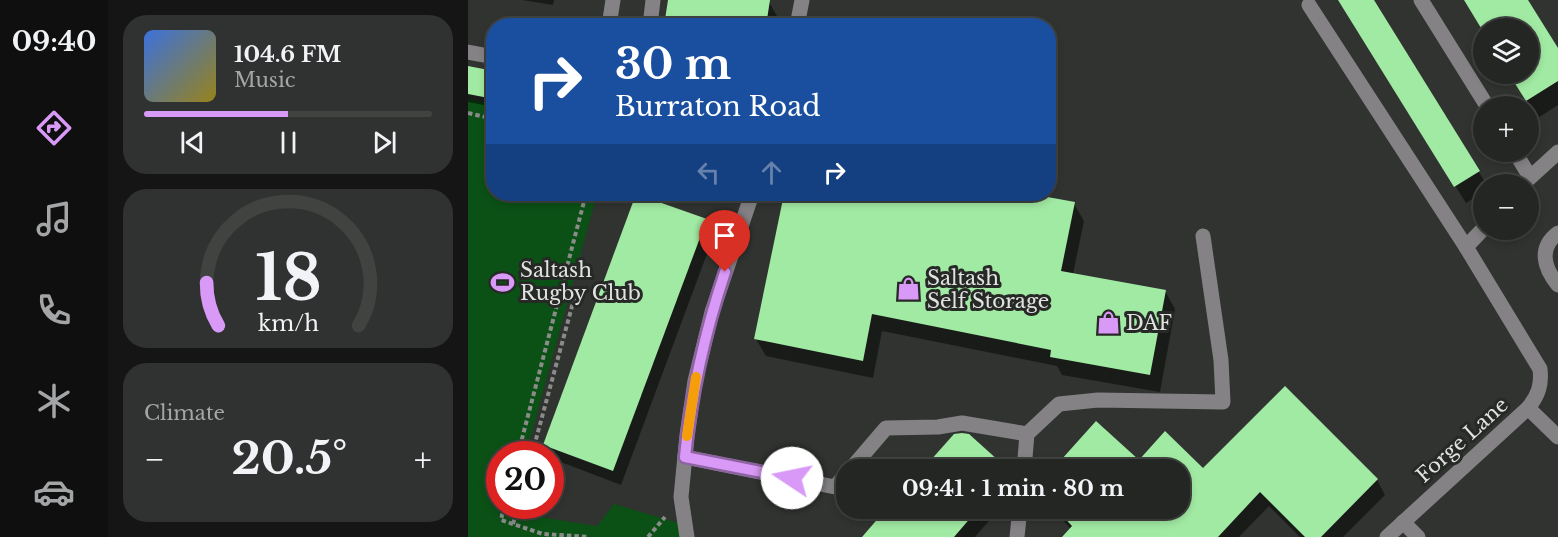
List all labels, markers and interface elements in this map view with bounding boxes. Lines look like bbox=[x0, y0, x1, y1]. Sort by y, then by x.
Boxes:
map controls bbox=[1473, 18, 1539, 240]
button: layers bbox=[1473, 18, 1539, 84]
text: 09:40 bbox=[12, 25, 96, 58]
text: 30 m bbox=[615, 38, 731, 90]
text: 104.6 FM bbox=[234, 41, 341, 68]
icon: right bbox=[516, 42, 594, 120]
text: Music bbox=[234, 68, 295, 92]
text: Burraton Road bbox=[615, 90, 820, 123]
button: + bbox=[1473, 96, 1539, 162]
icon: directions bbox=[33, 107, 75, 149]
icon: previous bbox=[176, 126, 209, 159]
icon: pause bbox=[272, 126, 305, 159]
icon: next bbox=[368, 126, 401, 159]
icon: left bbox=[692, 156, 725, 189]
icon: ahead bbox=[755, 156, 788, 189]
icon: right bbox=[818, 156, 851, 189]
button: − bbox=[1473, 174, 1539, 240]
icon: music bbox=[33, 198, 75, 240]
pin bbox=[699, 210, 750, 272]
icon: arrive bbox=[708, 219, 741, 252]
text: 18 bbox=[255, 239, 321, 317]
place label: Saltash Rugby Club bbox=[520, 258, 641, 305]
place label: Saltash Self Storage bbox=[927, 266, 1049, 313]
sports icon: Saltash Rugby Club bbox=[489, 269, 515, 295]
shop icon: Saltash Self Storage bbox=[896, 276, 922, 302]
icon: phone bbox=[33, 289, 75, 331]
text: km/h bbox=[258, 310, 319, 337]
shop icon: DAF bbox=[1095, 310, 1121, 336]
place label: DAF bbox=[1126, 311, 1172, 335]
icon: climate bbox=[33, 380, 75, 422]
street label: Forge Lane bbox=[1411, 393, 1513, 487]
text: Climate bbox=[144, 401, 225, 425]
text: 20.5° bbox=[231, 430, 347, 486]
text: − bbox=[144, 439, 165, 480]
text: + bbox=[414, 439, 432, 480]
speed limit sign: 20 bbox=[486, 441, 564, 519]
position arrow bbox=[760, 446, 824, 510]
icon: car bbox=[33, 471, 75, 513]
text: 09:41 · 1 min · 80 m bbox=[902, 475, 1124, 502]

